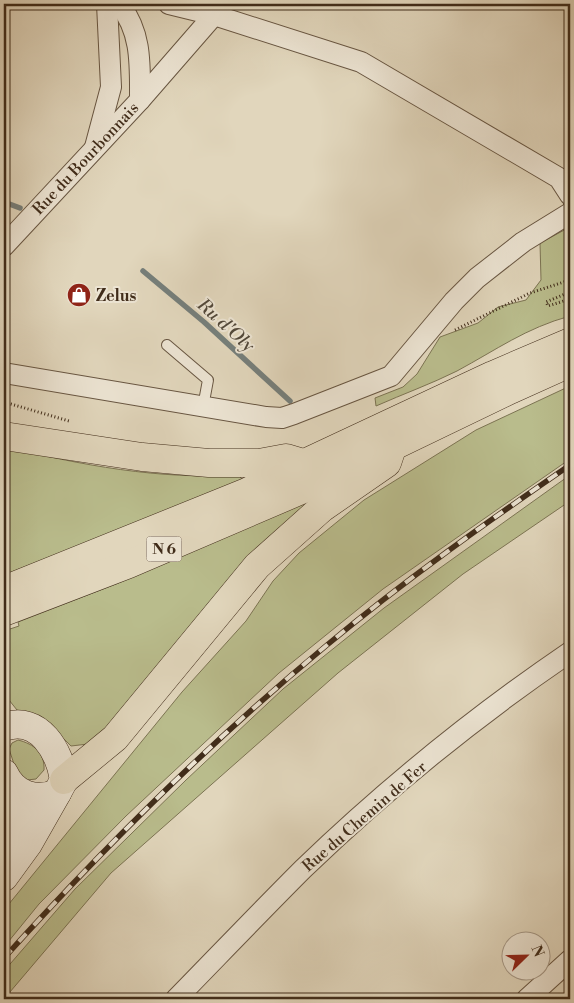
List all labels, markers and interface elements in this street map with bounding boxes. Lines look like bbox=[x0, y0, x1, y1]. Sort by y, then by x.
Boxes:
street label: Rue du Bourbonnais bbox=[28, 98, 143, 219]
shop icon: Zelus bbox=[66, 282, 92, 308]
place label: Zelus bbox=[96, 286, 137, 306]
water label: Ru d'Oly bbox=[191, 293, 260, 357]
road number: N 6 bbox=[146, 536, 182, 562]
street label: Rue du Chemin de Fer bbox=[298, 757, 431, 876]
north arrow bbox=[502, 930, 552, 980]
text: N bbox=[527, 943, 547, 960]

